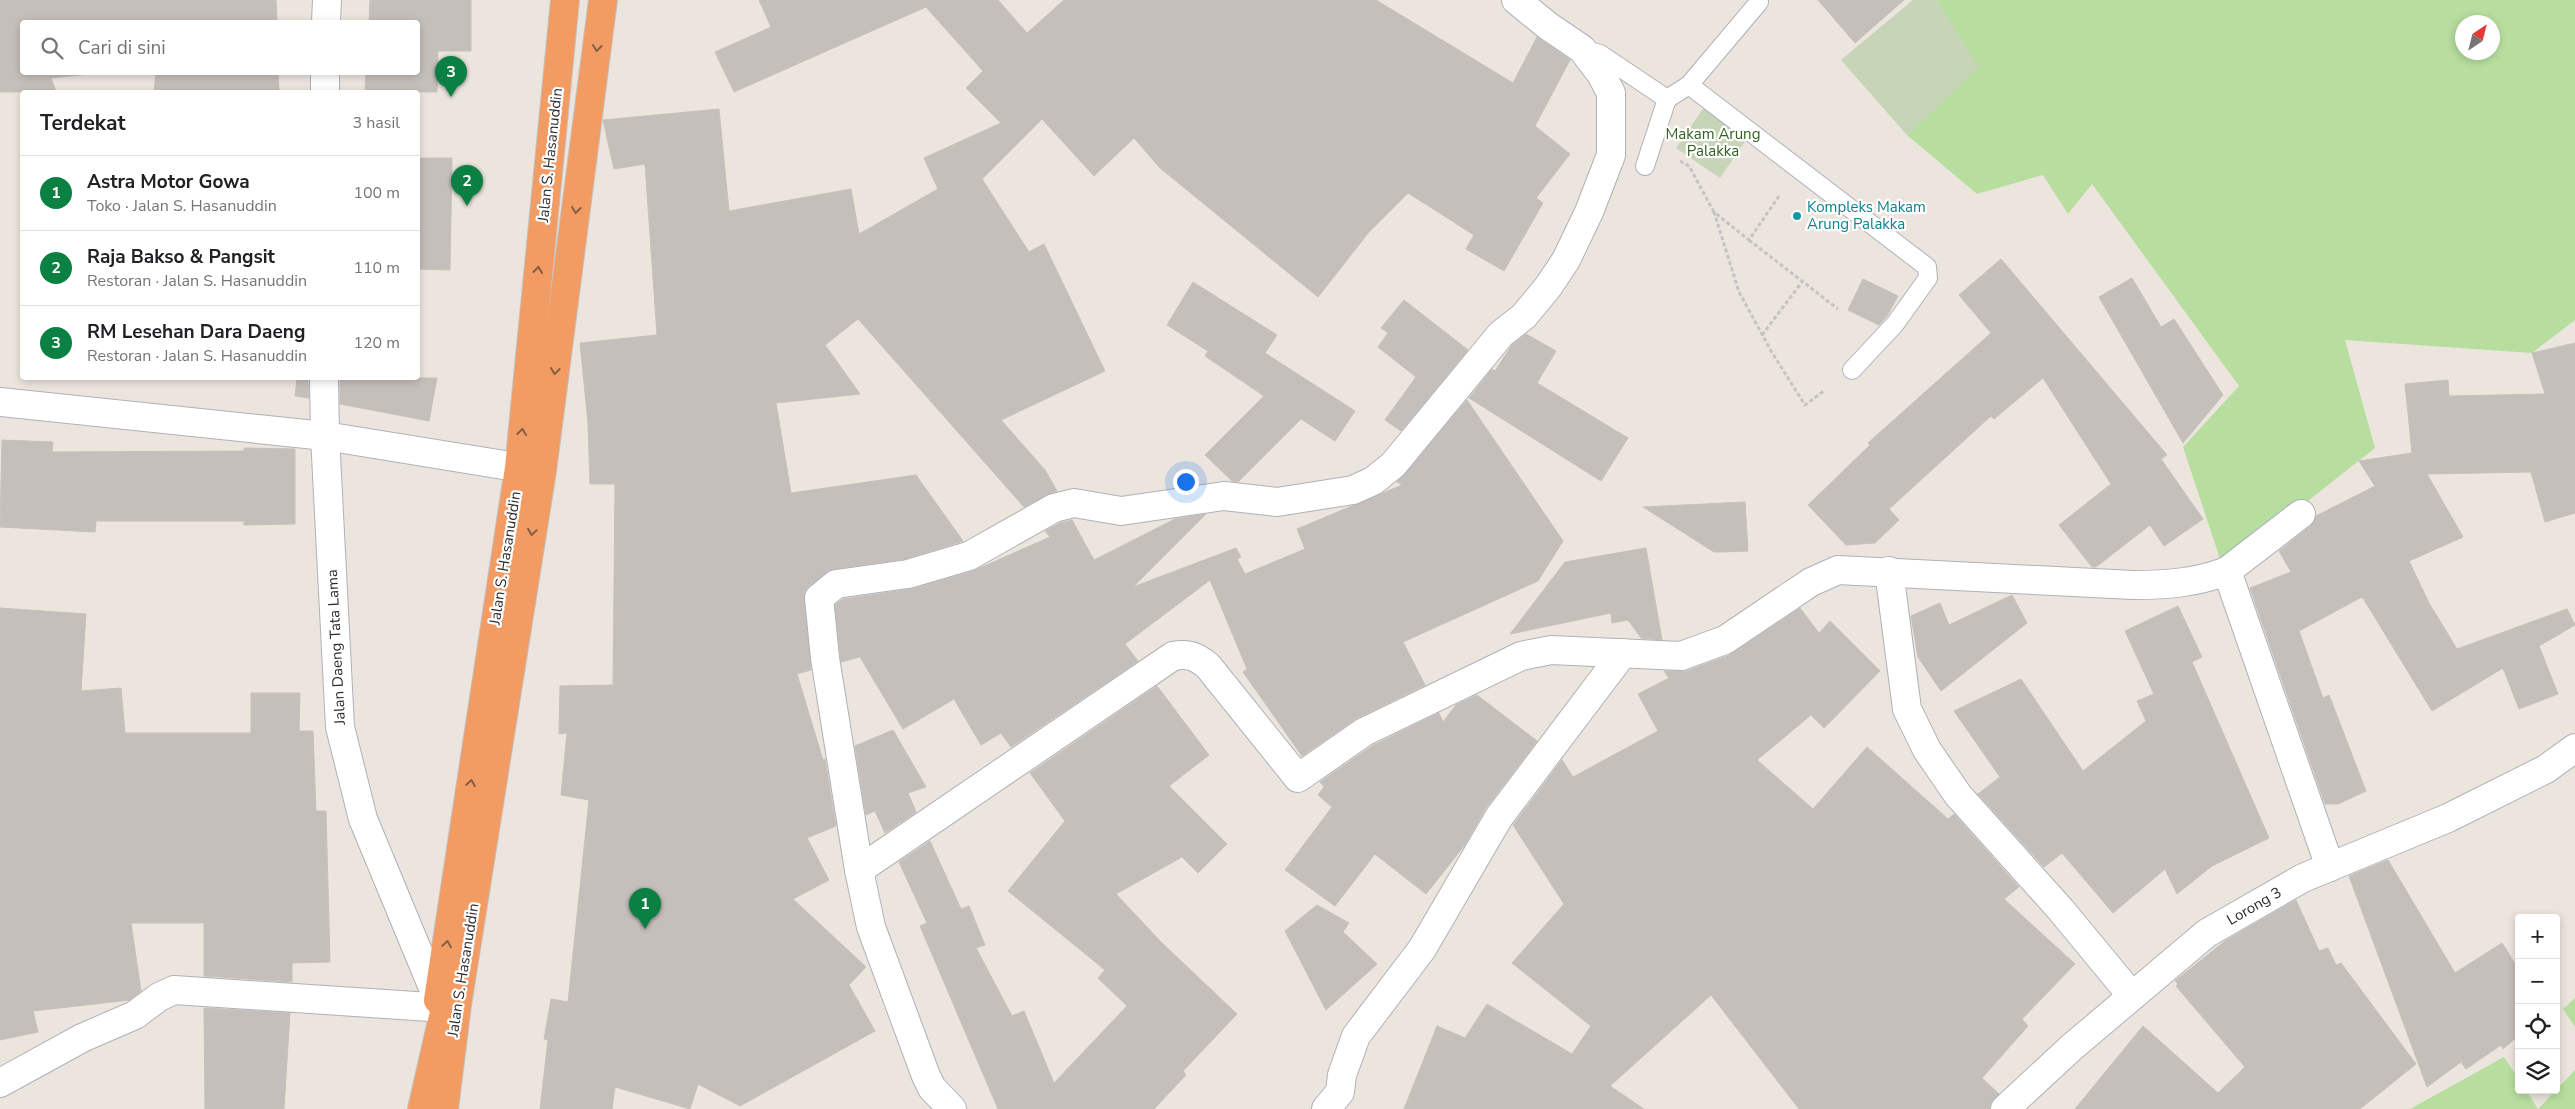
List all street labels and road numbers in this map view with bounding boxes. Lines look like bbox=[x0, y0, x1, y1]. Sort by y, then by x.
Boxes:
street label: Jalan S. Hasanuddin bbox=[533, 87, 567, 224]
street label: Jalan S. Hasanuddin bbox=[484, 490, 525, 627]
street label: Jalan Daeng Tata Lama bbox=[322, 569, 350, 726]
street label: Lorong 3 bbox=[2223, 882, 2285, 930]
street label: Jalan S. Hasanuddin bbox=[442, 902, 483, 1039]

